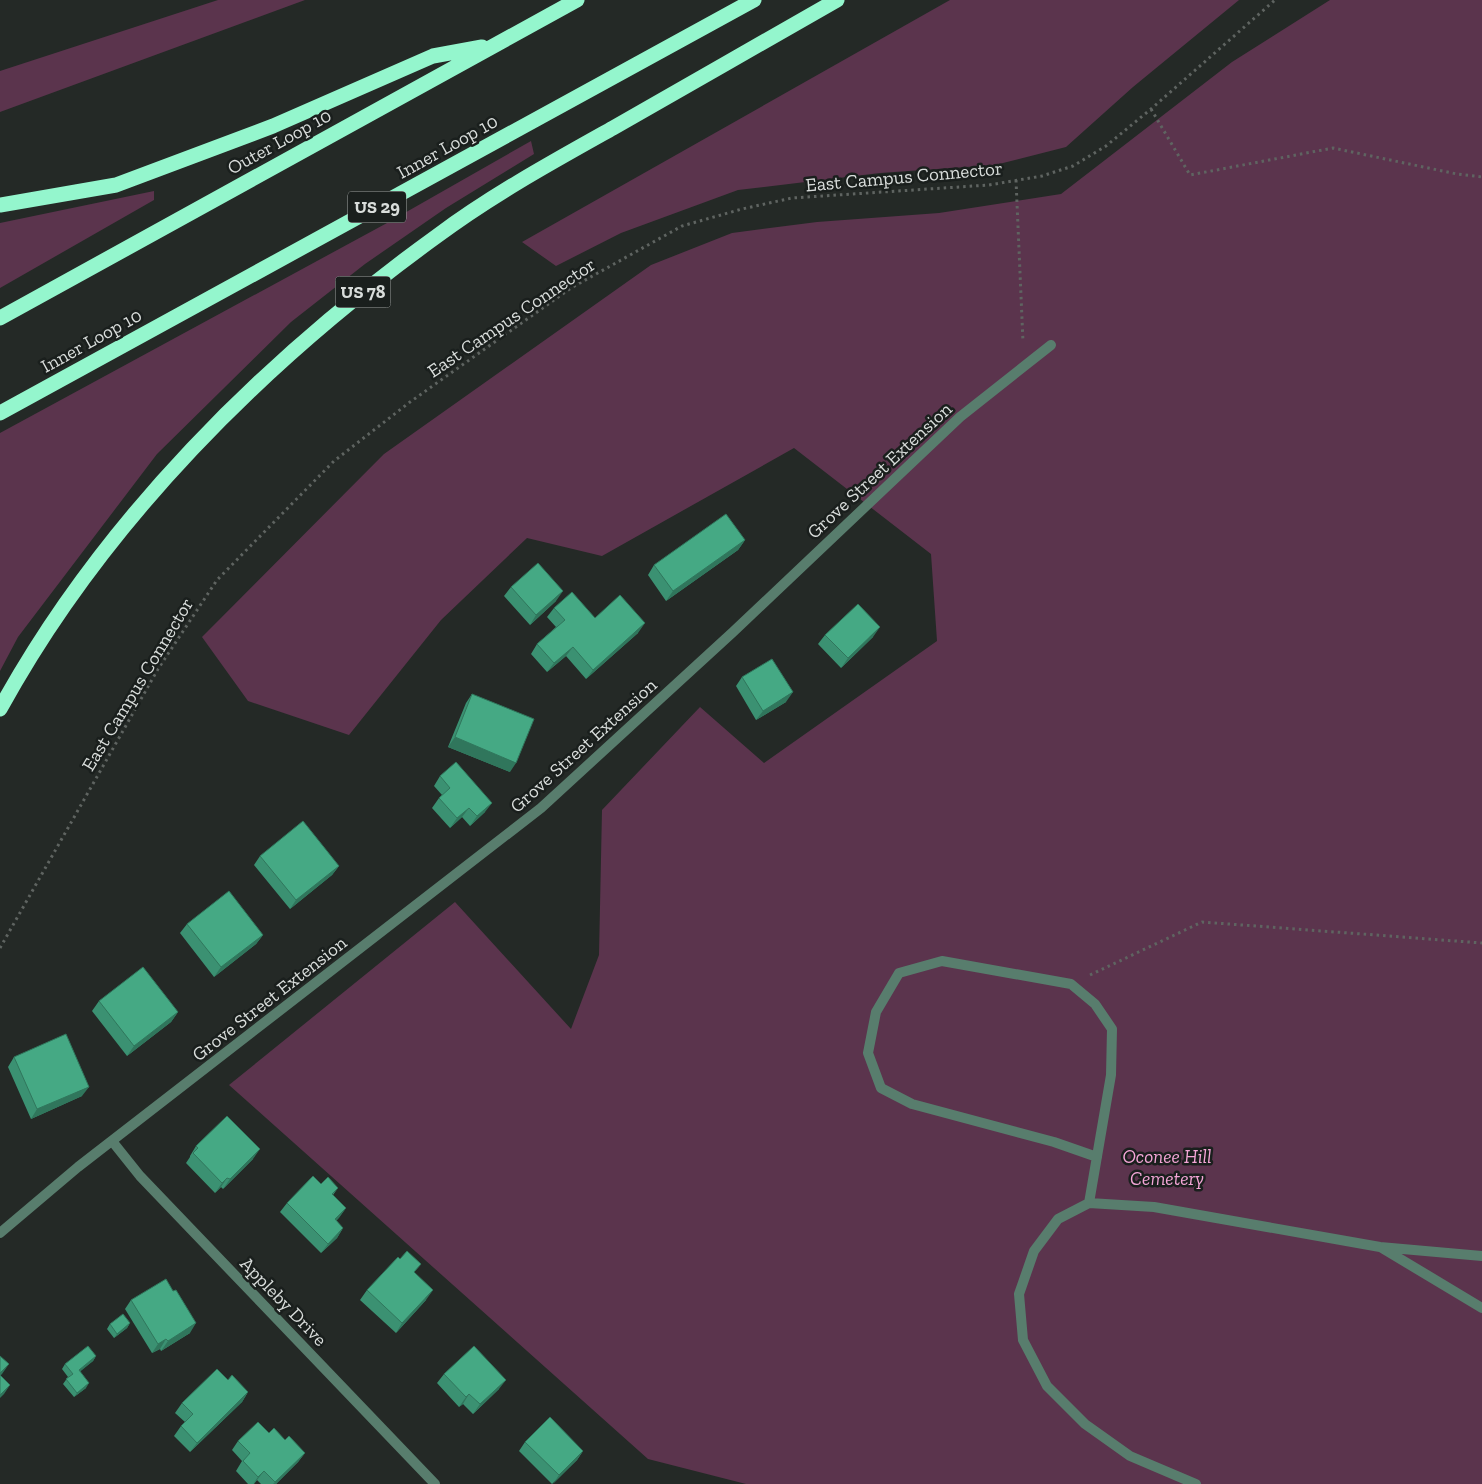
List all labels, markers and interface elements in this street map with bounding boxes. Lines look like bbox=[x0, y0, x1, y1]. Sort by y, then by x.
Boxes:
street label: Outer Loop 10 bbox=[223, 103, 335, 179]
street label: Inner Loop 10 bbox=[393, 109, 502, 184]
street label: East Campus Connector bbox=[804, 156, 1004, 197]
road number: US 29 bbox=[348, 192, 406, 222]
street label: East Campus Connector bbox=[423, 253, 600, 382]
road number: US 78 bbox=[336, 276, 390, 308]
street label: Inner Loop 10 bbox=[37, 303, 146, 378]
street label: Grove Street Extension bbox=[802, 397, 957, 543]
street label: East Campus Connector bbox=[77, 593, 198, 775]
street label: Grove Street Extension bbox=[505, 673, 662, 817]
street label: Grove Street Extension bbox=[188, 931, 351, 1066]
park label: Oconee Hill Cemetery bbox=[1122, 1145, 1212, 1190]
street label: Appleby Drive bbox=[235, 1252, 332, 1351]

